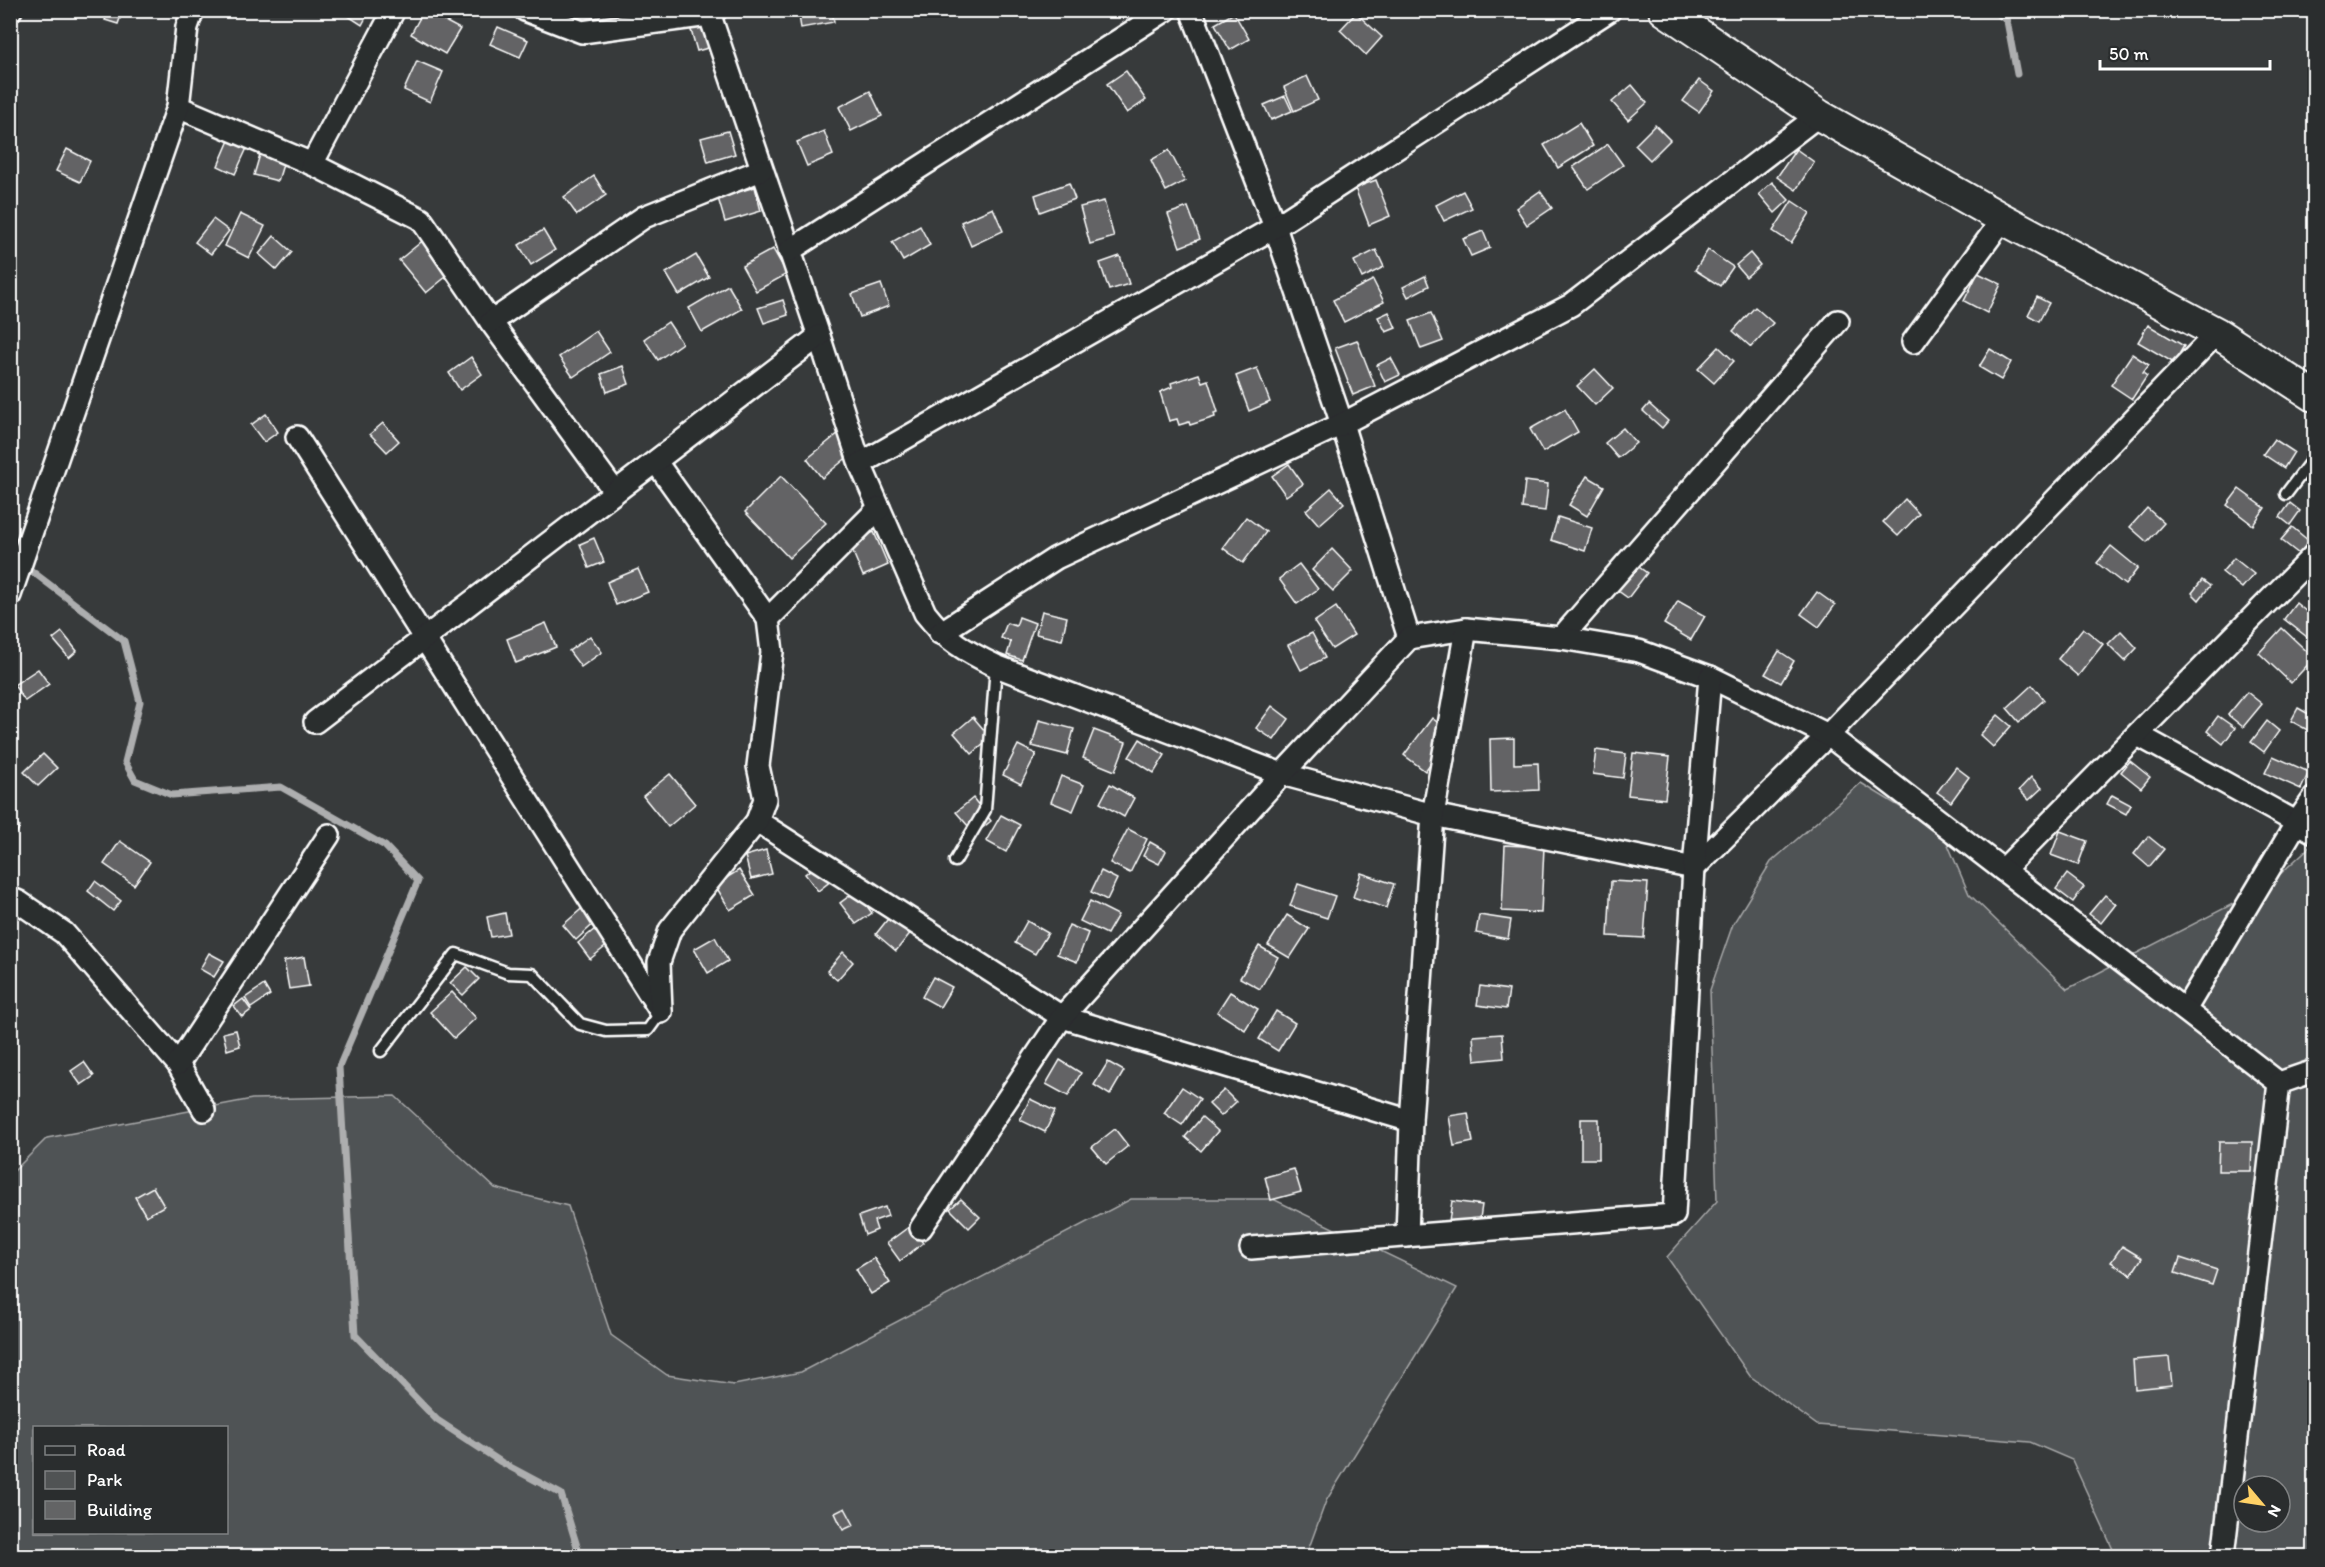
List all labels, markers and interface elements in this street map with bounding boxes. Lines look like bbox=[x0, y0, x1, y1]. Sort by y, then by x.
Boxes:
scale bar bbox=[2100, 33, 2270, 71]
text: 50 m bbox=[2109, 43, 2149, 65]
legend bbox=[33, 1426, 228, 1534]
text: Road bbox=[87, 1439, 126, 1461]
text: Park bbox=[87, 1469, 122, 1491]
north arrow bbox=[2232, 1474, 2292, 1534]
text: Building bbox=[87, 1499, 153, 1521]
text: N bbox=[2264, 1502, 2286, 1520]

